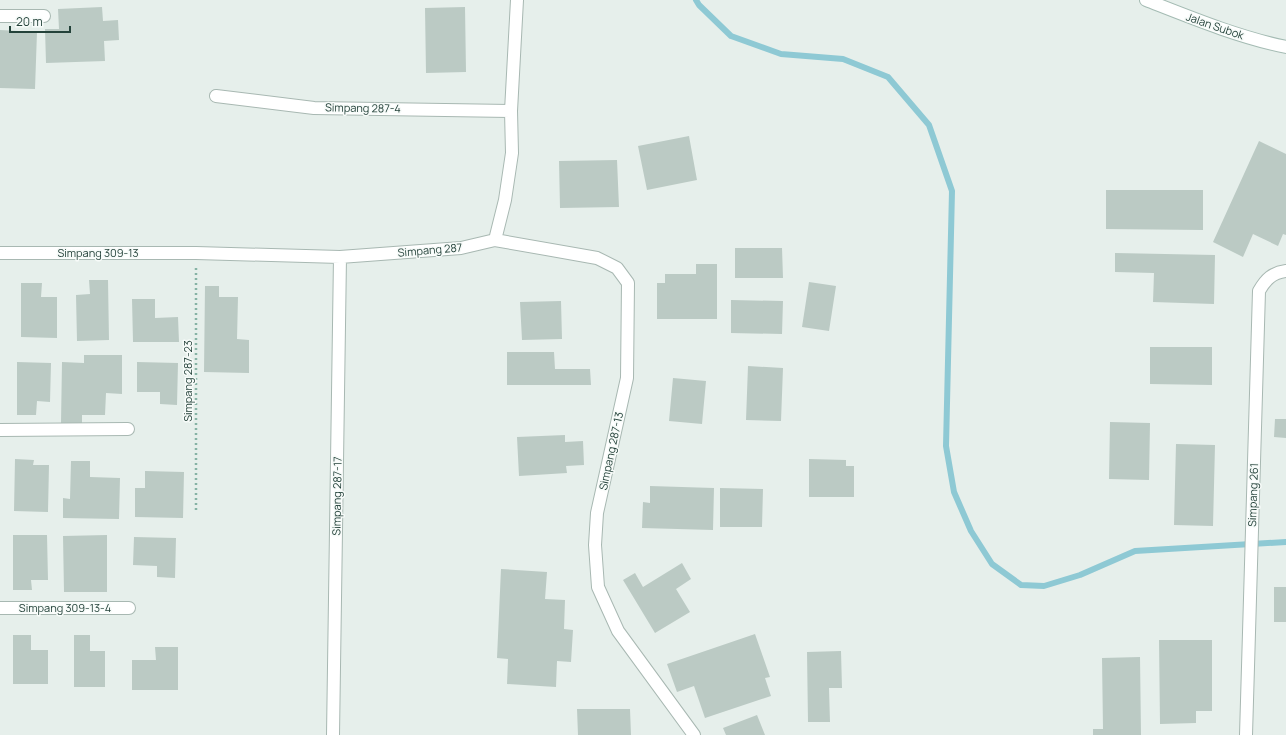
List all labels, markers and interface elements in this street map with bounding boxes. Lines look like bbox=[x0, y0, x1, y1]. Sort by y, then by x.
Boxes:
scale bar bbox=[10, 8, 70, 34]
street label: Jalan Subok bbox=[1184, 9, 1247, 43]
text: 20 m bbox=[16, 13, 43, 30]
street label: Simpang 287-4 bbox=[325, 99, 401, 116]
street label: Simpang 287 bbox=[397, 239, 463, 260]
street label: Simpang 309-13 bbox=[57, 245, 139, 260]
street label: Simpang 287-23 bbox=[180, 340, 195, 422]
street label: Simpang 287-13 bbox=[595, 410, 626, 491]
street label: Simpang 287-17 bbox=[328, 456, 345, 536]
street label: Simpang 261 bbox=[1244, 463, 1261, 527]
street label: Simpang 309-13-4 bbox=[19, 600, 111, 615]

